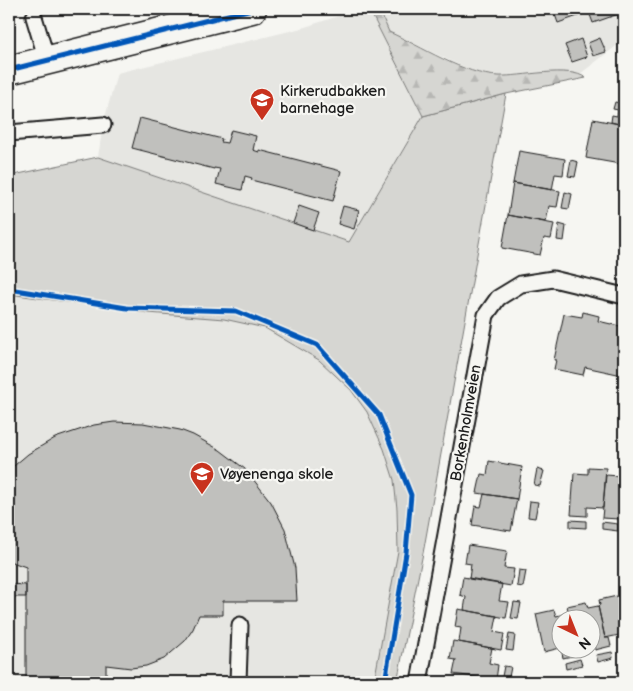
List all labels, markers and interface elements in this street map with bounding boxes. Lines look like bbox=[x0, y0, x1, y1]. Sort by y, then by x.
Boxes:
place label: Kirkerudbakken barnehage bbox=[280, 82, 386, 118]
school or university icon: Kirkerudbakken barnehage bbox=[249, 87, 275, 121]
street label: Borkenholmveien bbox=[446, 363, 486, 483]
school or university icon: Vøyenenga skole bbox=[189, 461, 215, 495]
place label: Vøyenenga skole bbox=[220, 465, 333, 484]
north arrow bbox=[550, 608, 600, 658]
text: N bbox=[575, 633, 594, 653]

